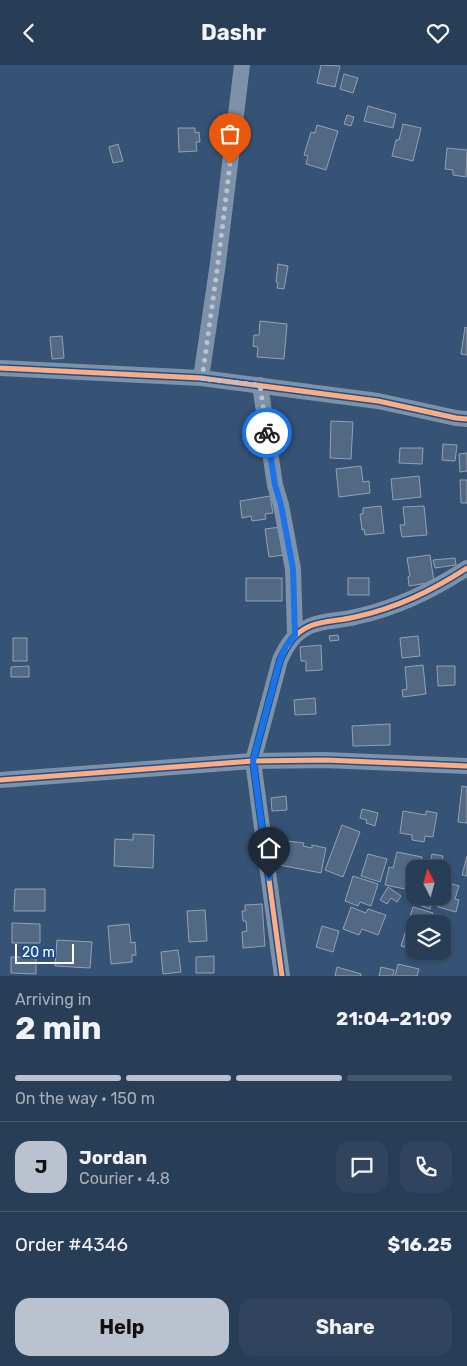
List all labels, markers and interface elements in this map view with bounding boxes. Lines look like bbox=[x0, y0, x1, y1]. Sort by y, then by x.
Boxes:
icon: back bbox=[15, 19, 43, 47]
text: Dashr bbox=[201, 19, 266, 46]
icon: heart bbox=[424, 19, 452, 47]
pin bbox=[209, 113, 251, 164]
icon: bag bbox=[216, 120, 244, 148]
courier bbox=[242, 408, 292, 458]
icon: bike bbox=[253, 419, 281, 447]
pin bbox=[248, 827, 290, 878]
icon: home bbox=[255, 834, 283, 862]
north arrow bbox=[406, 860, 451, 905]
map controls bbox=[406, 860, 451, 960]
button: layers bbox=[406, 915, 451, 960]
scale bar bbox=[15, 941, 74, 964]
text: 20 m bbox=[22, 944, 55, 961]
text: Arriving in bbox=[15, 990, 91, 1009]
text: 21:04–21:09 bbox=[336, 1007, 452, 1030]
text: 2 min bbox=[15, 1009, 102, 1047]
text: On the way · 150 m bbox=[15, 1089, 155, 1108]
button: chat bbox=[336, 1141, 388, 1193]
button: phone bbox=[400, 1141, 452, 1193]
text: Jordan bbox=[79, 1146, 147, 1169]
text: J bbox=[35, 1155, 47, 1178]
text: Courier · 4.8 bbox=[79, 1169, 170, 1188]
text: Order #4346 bbox=[15, 1233, 128, 1256]
text: $16.25 bbox=[387, 1233, 452, 1256]
button: Help bbox=[15, 1298, 229, 1356]
button: Share bbox=[239, 1298, 452, 1356]

